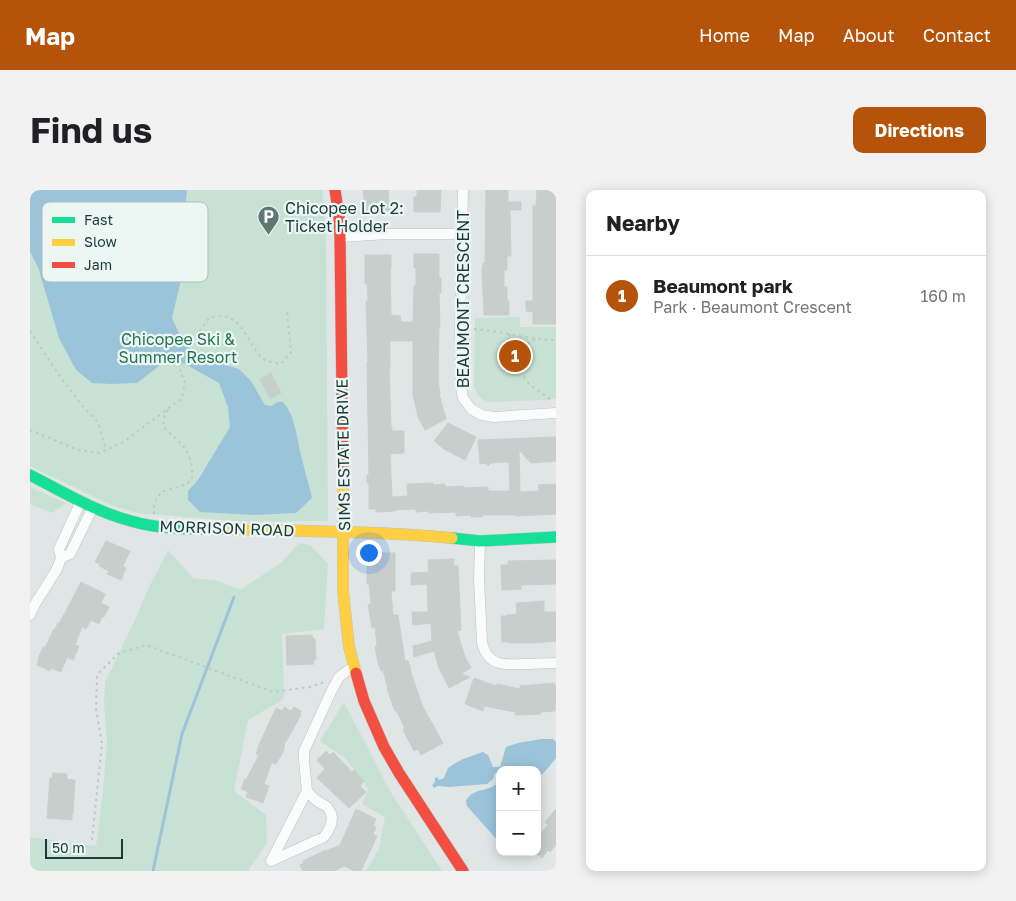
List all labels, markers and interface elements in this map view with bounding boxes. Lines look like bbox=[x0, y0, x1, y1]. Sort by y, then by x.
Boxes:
text: Map bbox=[25, 21, 75, 50]
text: Home bbox=[699, 24, 750, 46]
text: Map bbox=[778, 24, 815, 46]
text: About bbox=[843, 24, 895, 46]
text: Contact bbox=[923, 24, 991, 46]
button: Directions bbox=[853, 107, 986, 153]
text: Find us bbox=[30, 109, 152, 151]
place label: Chicopee Lot 2: Ticket Holder bbox=[285, 198, 404, 236]
legend bbox=[42, 202, 208, 282]
parking icon: Chicopee Lot 2: Ticket Holder bbox=[257, 205, 281, 236]
street label: BEAUMONT CRESCENT bbox=[453, 210, 473, 388]
text: Nearby bbox=[606, 210, 680, 236]
text: Fast bbox=[84, 211, 113, 228]
text: Slow bbox=[84, 233, 117, 250]
text: Jam bbox=[84, 256, 112, 273]
text: Beaumont park bbox=[653, 274, 793, 297]
text: 1 bbox=[618, 286, 626, 306]
text: 160 m bbox=[920, 286, 966, 306]
text: Park · Beaumont Crescent bbox=[653, 297, 852, 317]
park label: Chicopee Ski & Summer Resort bbox=[119, 329, 237, 367]
pin: 1 bbox=[499, 337, 531, 375]
street label: SIMS ESTATE DRIVE bbox=[332, 379, 354, 531]
street label: MORRISON ROAD bbox=[159, 516, 295, 540]
your location bbox=[356, 540, 382, 566]
map controls bbox=[496, 766, 541, 856]
button: + bbox=[496, 766, 541, 811]
button: − bbox=[496, 811, 541, 856]
scale bar bbox=[45, 836, 122, 859]
text: 50 m bbox=[52, 839, 85, 856]

